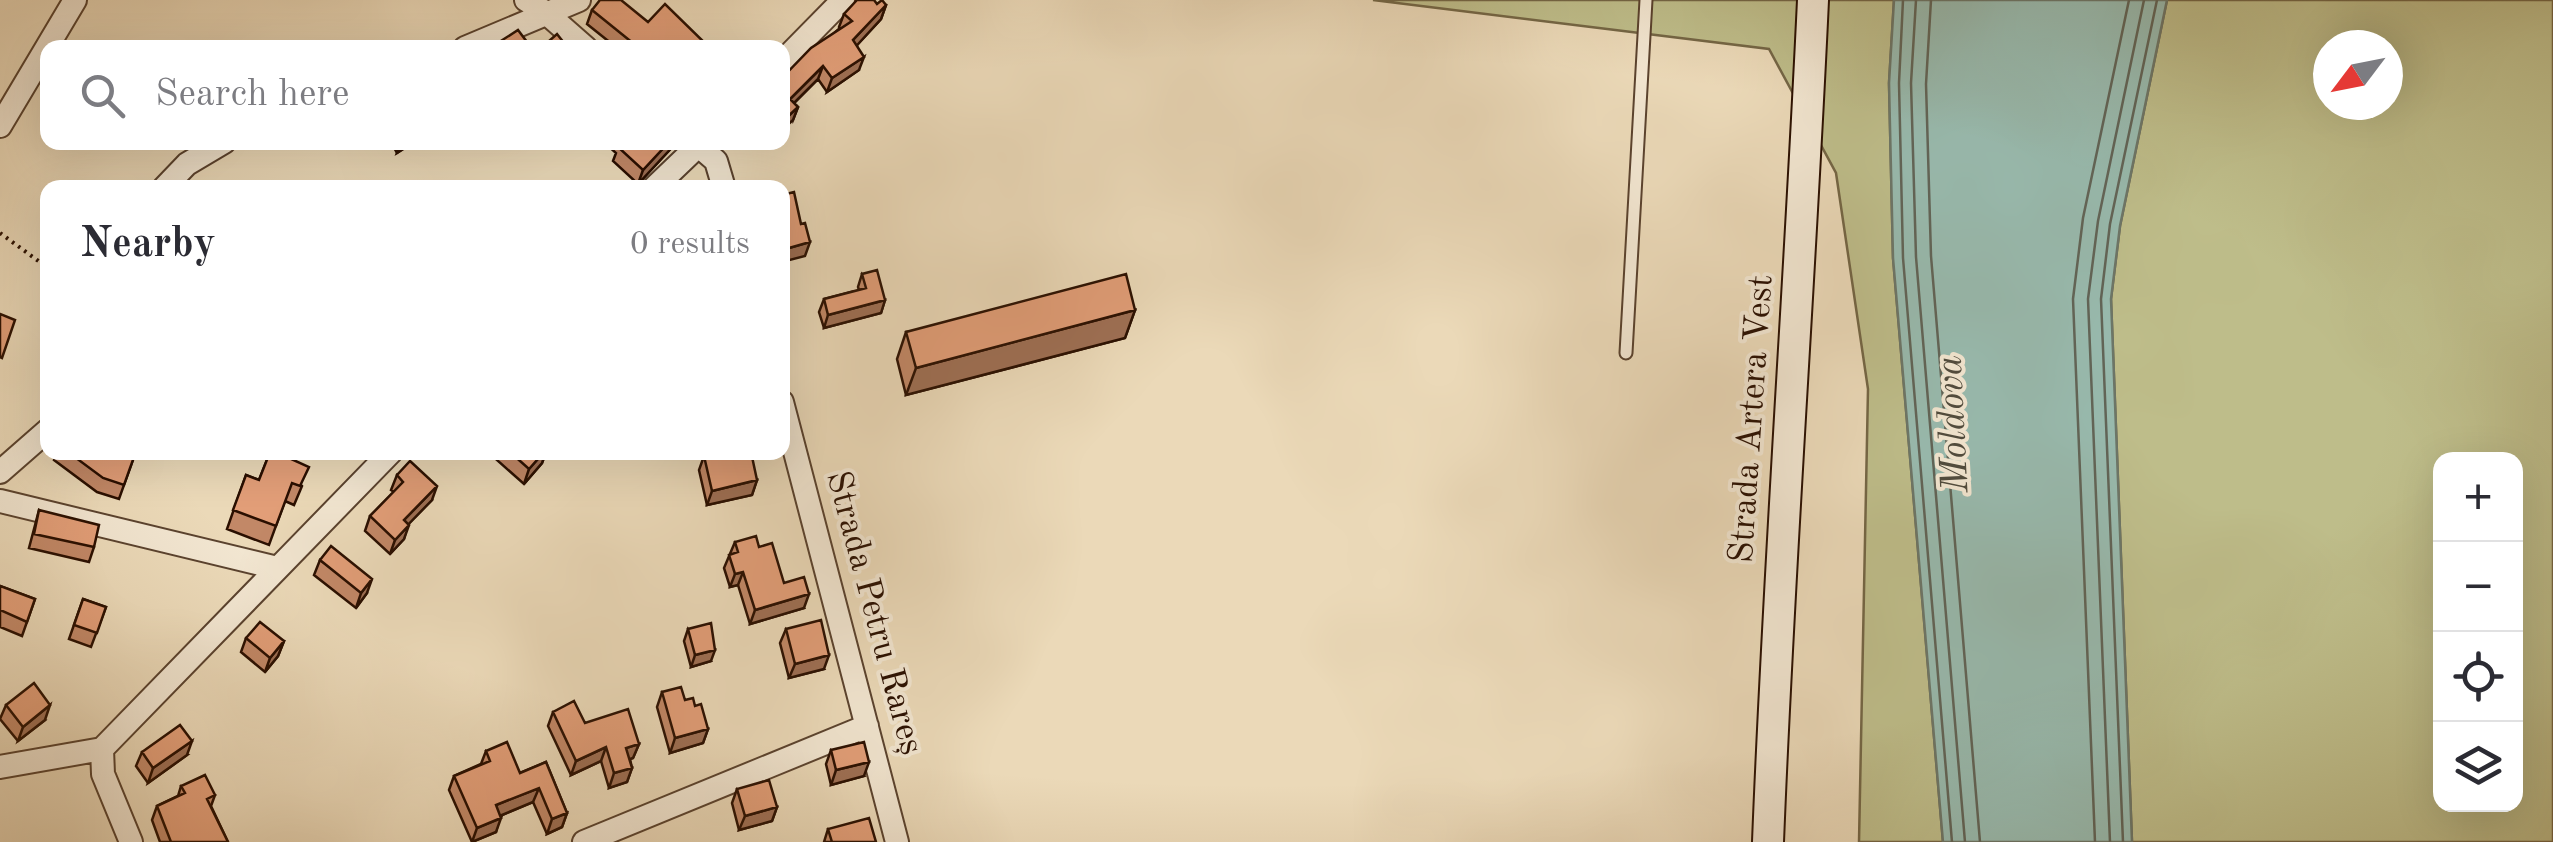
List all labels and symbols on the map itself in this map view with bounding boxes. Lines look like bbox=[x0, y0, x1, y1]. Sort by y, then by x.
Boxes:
north arrow bbox=[2313, 30, 2403, 120]
street label: Strada Artera Vest bbox=[1724, 274, 1780, 564]
water label: Moldova bbox=[1931, 354, 1977, 495]
street label: Strada Petru Rareș bbox=[818, 467, 929, 759]

